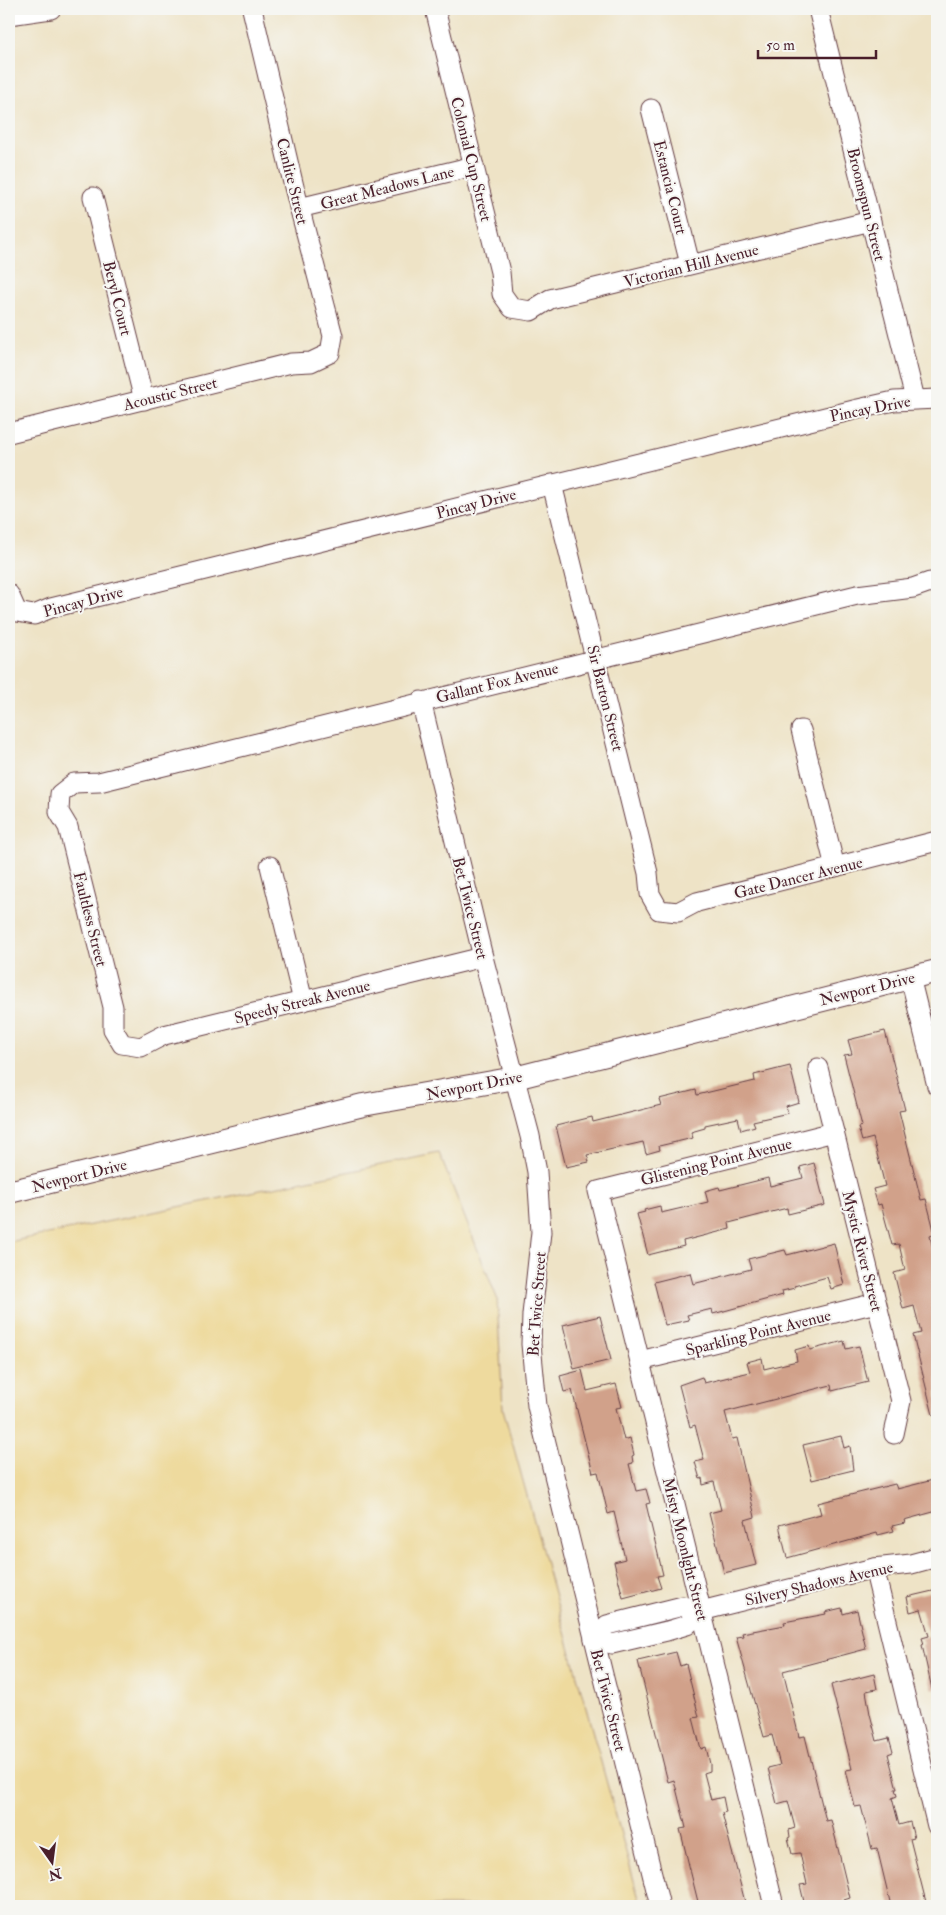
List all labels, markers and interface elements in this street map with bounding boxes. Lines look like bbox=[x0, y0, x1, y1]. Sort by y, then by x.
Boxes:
scale bar bbox=[758, 28, 876, 60]
text: 50 m bbox=[766, 36, 795, 55]
street label: Colonial Cup Street bbox=[445, 95, 496, 224]
street label: Canlite Street bbox=[272, 136, 312, 227]
street label: Estancia Court bbox=[649, 138, 691, 236]
street label: Broomspun Street bbox=[841, 145, 890, 263]
street label: Great Meadows Lane bbox=[318, 162, 456, 214]
street label: Victorian Hill Avenue bbox=[622, 239, 761, 292]
street label: Beryl Court bbox=[98, 259, 136, 338]
street label: Acoustic Street bbox=[120, 373, 219, 416]
street label: Pincay Drive bbox=[828, 391, 912, 427]
street label: Pincay Drive bbox=[434, 484, 519, 524]
street label: Pincay Drive bbox=[41, 582, 126, 622]
street label: Sir Barton Street bbox=[582, 643, 628, 753]
street label: Gallant Fox Avenue bbox=[434, 658, 561, 708]
street label: Gate Dancer Avenue bbox=[732, 852, 865, 904]
street label: Bet Twice Street bbox=[448, 855, 492, 962]
street label: Faultless Street bbox=[69, 870, 111, 969]
street label: Newport Drive bbox=[818, 967, 917, 1011]
street label: Speedy Streak Avenue bbox=[232, 975, 373, 1029]
street label: Newport Drive bbox=[424, 1067, 524, 1106]
street label: Glistening Point Avenue bbox=[639, 1133, 794, 1190]
street label: Newport Drive bbox=[30, 1154, 129, 1198]
street label: Mystic River Street bbox=[837, 1189, 887, 1314]
street label: Bet Twice Street bbox=[523, 1251, 551, 1357]
street label: Sparkling Point Avenue bbox=[684, 1305, 833, 1362]
street label: Misty Moonlght Street bbox=[658, 1475, 713, 1623]
street label: Silvery Shadows Avenue bbox=[743, 1557, 896, 1611]
street label: Bet Twice Street bbox=[586, 1647, 630, 1754]
north arrow bbox=[28, 1838, 78, 1888]
text: N bbox=[46, 1864, 64, 1884]

